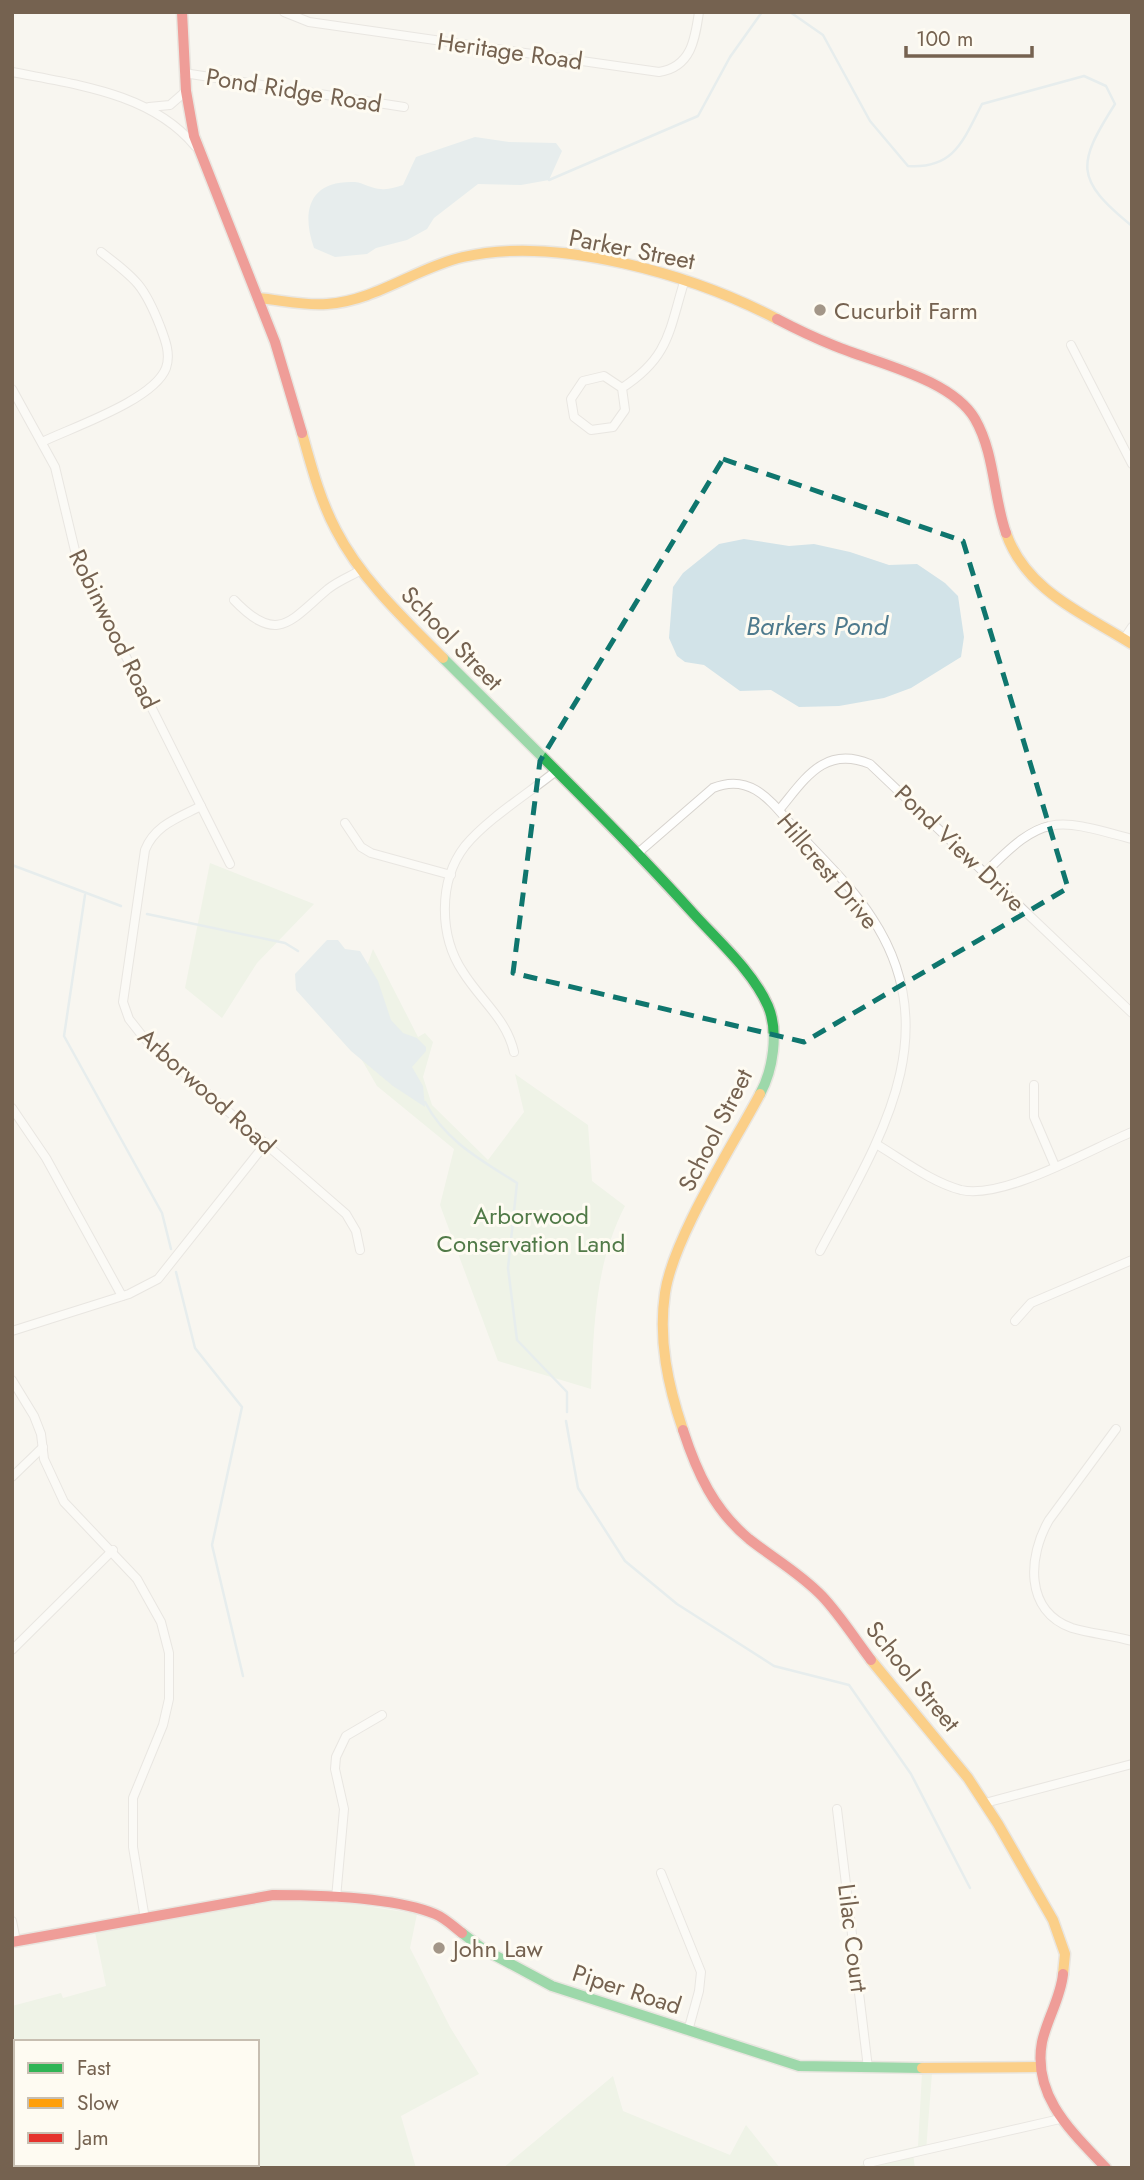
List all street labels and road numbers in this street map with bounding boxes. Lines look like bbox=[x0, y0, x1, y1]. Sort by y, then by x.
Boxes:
street label: Heritage Road bbox=[435, 23, 585, 79]
street label: Pond Ridge Road bbox=[204, 59, 384, 121]
street label: Parker Street bbox=[566, 220, 698, 278]
street label: Robinwood Road bbox=[60, 543, 168, 715]
street label: School Street bbox=[393, 578, 511, 698]
street label: Pond View Drive bbox=[887, 776, 1033, 920]
street label: Hillcrest Drive bbox=[769, 805, 887, 937]
street label: Arborwood Road bbox=[130, 1020, 284, 1162]
street label: School Street bbox=[669, 1062, 761, 1197]
street label: School Street bbox=[857, 1613, 969, 1739]
street label: Lilac Court bbox=[829, 1882, 877, 1994]
street label: Piper Road bbox=[568, 1955, 686, 2023]

